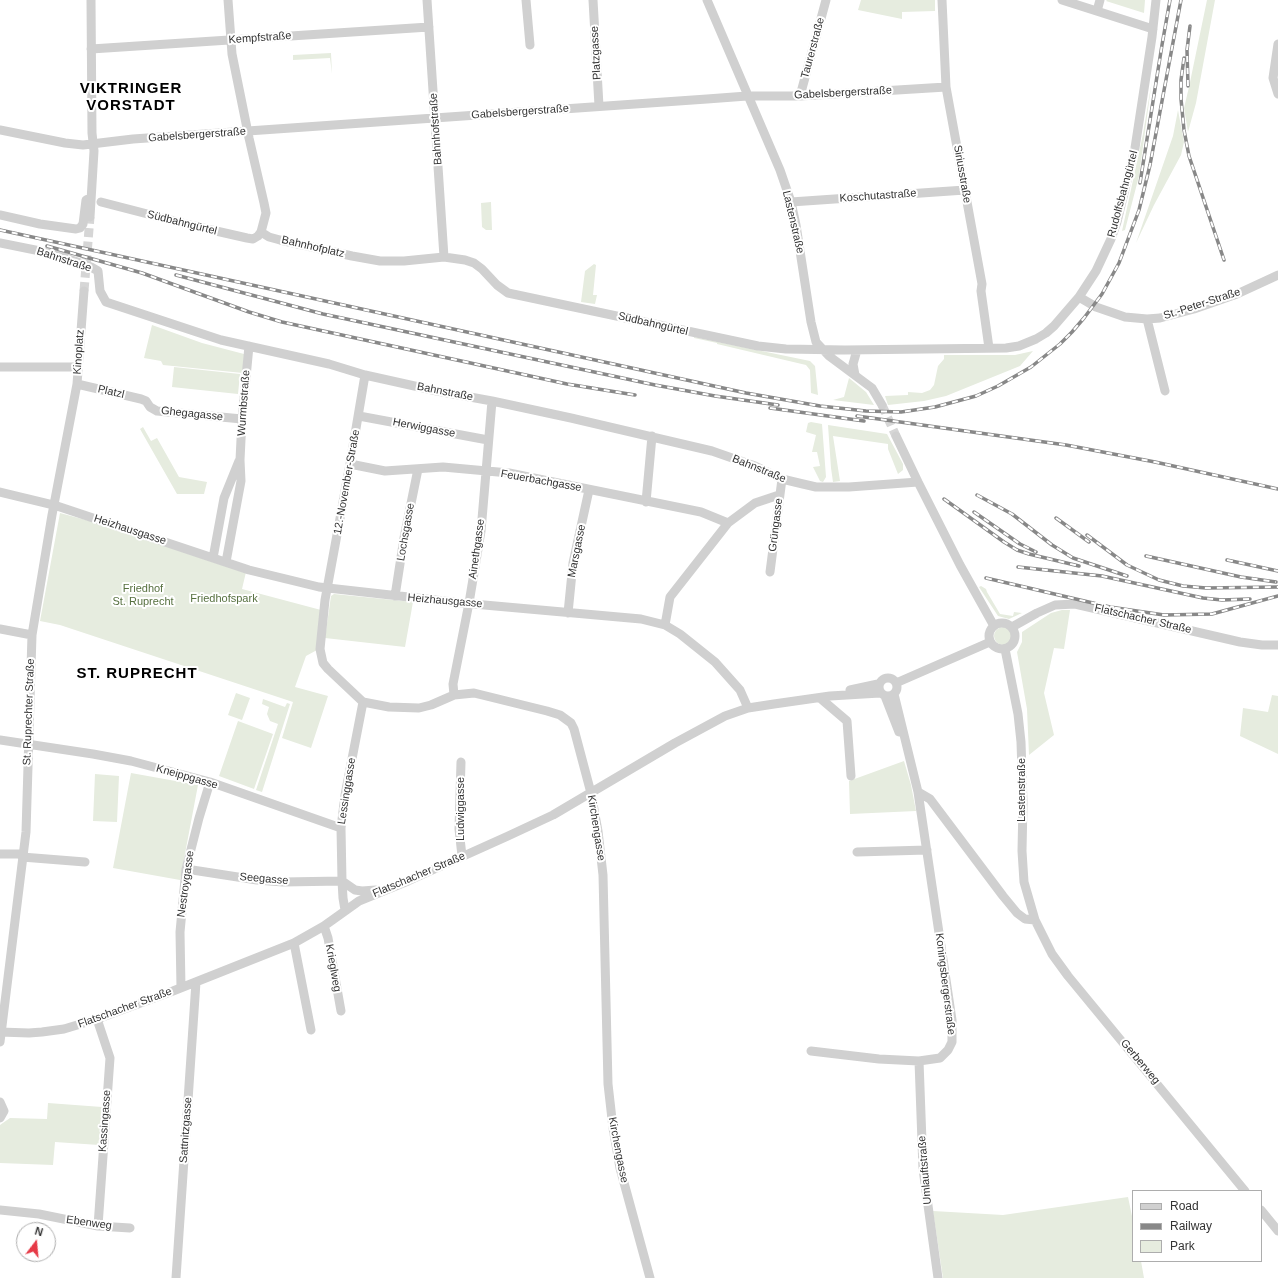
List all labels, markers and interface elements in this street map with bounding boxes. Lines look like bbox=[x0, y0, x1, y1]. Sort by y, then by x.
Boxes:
street label: Taurerstraße bbox=[799, 16, 827, 80]
street label: Platzgasse bbox=[588, 26, 604, 80]
street label: Kempfstraße bbox=[228, 29, 292, 47]
district label: VIKTRINGER VORSTADT bbox=[80, 80, 182, 115]
street label: Gabelsbergerstraße bbox=[794, 84, 892, 102]
street label: Bahnhofstraße bbox=[427, 93, 445, 165]
street label: Gabelsbergerstraße bbox=[471, 102, 569, 122]
street label: Gabelsbergerstraße bbox=[148, 125, 246, 145]
street label: Siriusstraße bbox=[950, 144, 974, 204]
street label: Rudolfsbahngürtel bbox=[1105, 149, 1141, 239]
street label: Koschutastraße bbox=[839, 187, 917, 205]
street label: Lastenstraße bbox=[779, 189, 807, 255]
street label: Südbahngürtel bbox=[146, 208, 218, 238]
street label: Bahnhofplatz bbox=[280, 233, 346, 261]
street label: Bahnstraße bbox=[35, 245, 93, 275]
street label: St.-Peter-Straße bbox=[1162, 285, 1242, 323]
street label: Südbahngürtel bbox=[617, 310, 689, 338]
street label: Kinoplatz bbox=[71, 329, 87, 375]
street label: Wurmbstraße bbox=[235, 369, 253, 437]
street label: Bahnstraße bbox=[416, 380, 474, 404]
street label: Platzl bbox=[96, 383, 126, 401]
street label: Ghegagasse bbox=[160, 404, 224, 424]
street label: Herwiggasse bbox=[392, 415, 456, 441]
street label: 12.-November-Straße bbox=[331, 428, 363, 536]
street label: Bahnstraße bbox=[730, 452, 788, 486]
street label: Feuerbachgasse bbox=[500, 467, 582, 495]
street label: Grüngasse bbox=[766, 497, 786, 553]
street label: Lochsgasse bbox=[394, 502, 418, 562]
street label: Heizhausgasse bbox=[92, 512, 168, 548]
street label: Ainethgasse bbox=[466, 518, 488, 580]
street label: Marsgasse bbox=[565, 523, 589, 579]
park label: Friedhof St. Ruprecht bbox=[112, 582, 174, 608]
street label: Heizhausgasse bbox=[407, 591, 483, 611]
park label: Friedhofspark bbox=[190, 592, 258, 606]
street label: Flatschacher Straße bbox=[1093, 601, 1193, 637]
street label: St. Ruprechter Straße bbox=[21, 658, 37, 766]
district label: ST. RUPRECHT bbox=[76, 665, 198, 683]
street label: Lessinggasse bbox=[335, 757, 359, 825]
street label: Lastenstraße bbox=[1015, 758, 1029, 822]
street label: Kneippgasse bbox=[155, 762, 219, 792]
street label: Ludwiggasse bbox=[454, 777, 468, 841]
street label: Kirchengasse bbox=[584, 794, 608, 862]
street label: Nestroygasse bbox=[175, 850, 197, 918]
street label: Flatschacher Straße bbox=[371, 850, 467, 900]
street label: Seegasse bbox=[239, 870, 289, 888]
street label: Koningsbergerstraße bbox=[932, 932, 958, 1036]
street label: Krieglweg bbox=[322, 943, 344, 993]
street label: Flatschacher Straße bbox=[76, 985, 174, 1031]
street label: Gerberweg bbox=[1117, 1037, 1163, 1087]
street label: Kassingasse bbox=[96, 1089, 114, 1153]
street label: Sattnitzgasse bbox=[177, 1097, 195, 1163]
street label: Kirchengasse bbox=[605, 1116, 631, 1184]
street label: Umlauftstraße bbox=[915, 1135, 935, 1205]
legend bbox=[1132, 1190, 1262, 1262]
text: Road bbox=[1170, 1199, 1199, 1213]
street label: Ebenweg bbox=[65, 1213, 113, 1233]
text: Railway bbox=[1170, 1219, 1212, 1233]
north arrow bbox=[16, 1222, 56, 1262]
text: N bbox=[34, 1225, 45, 1238]
text: Park bbox=[1170, 1239, 1195, 1253]

